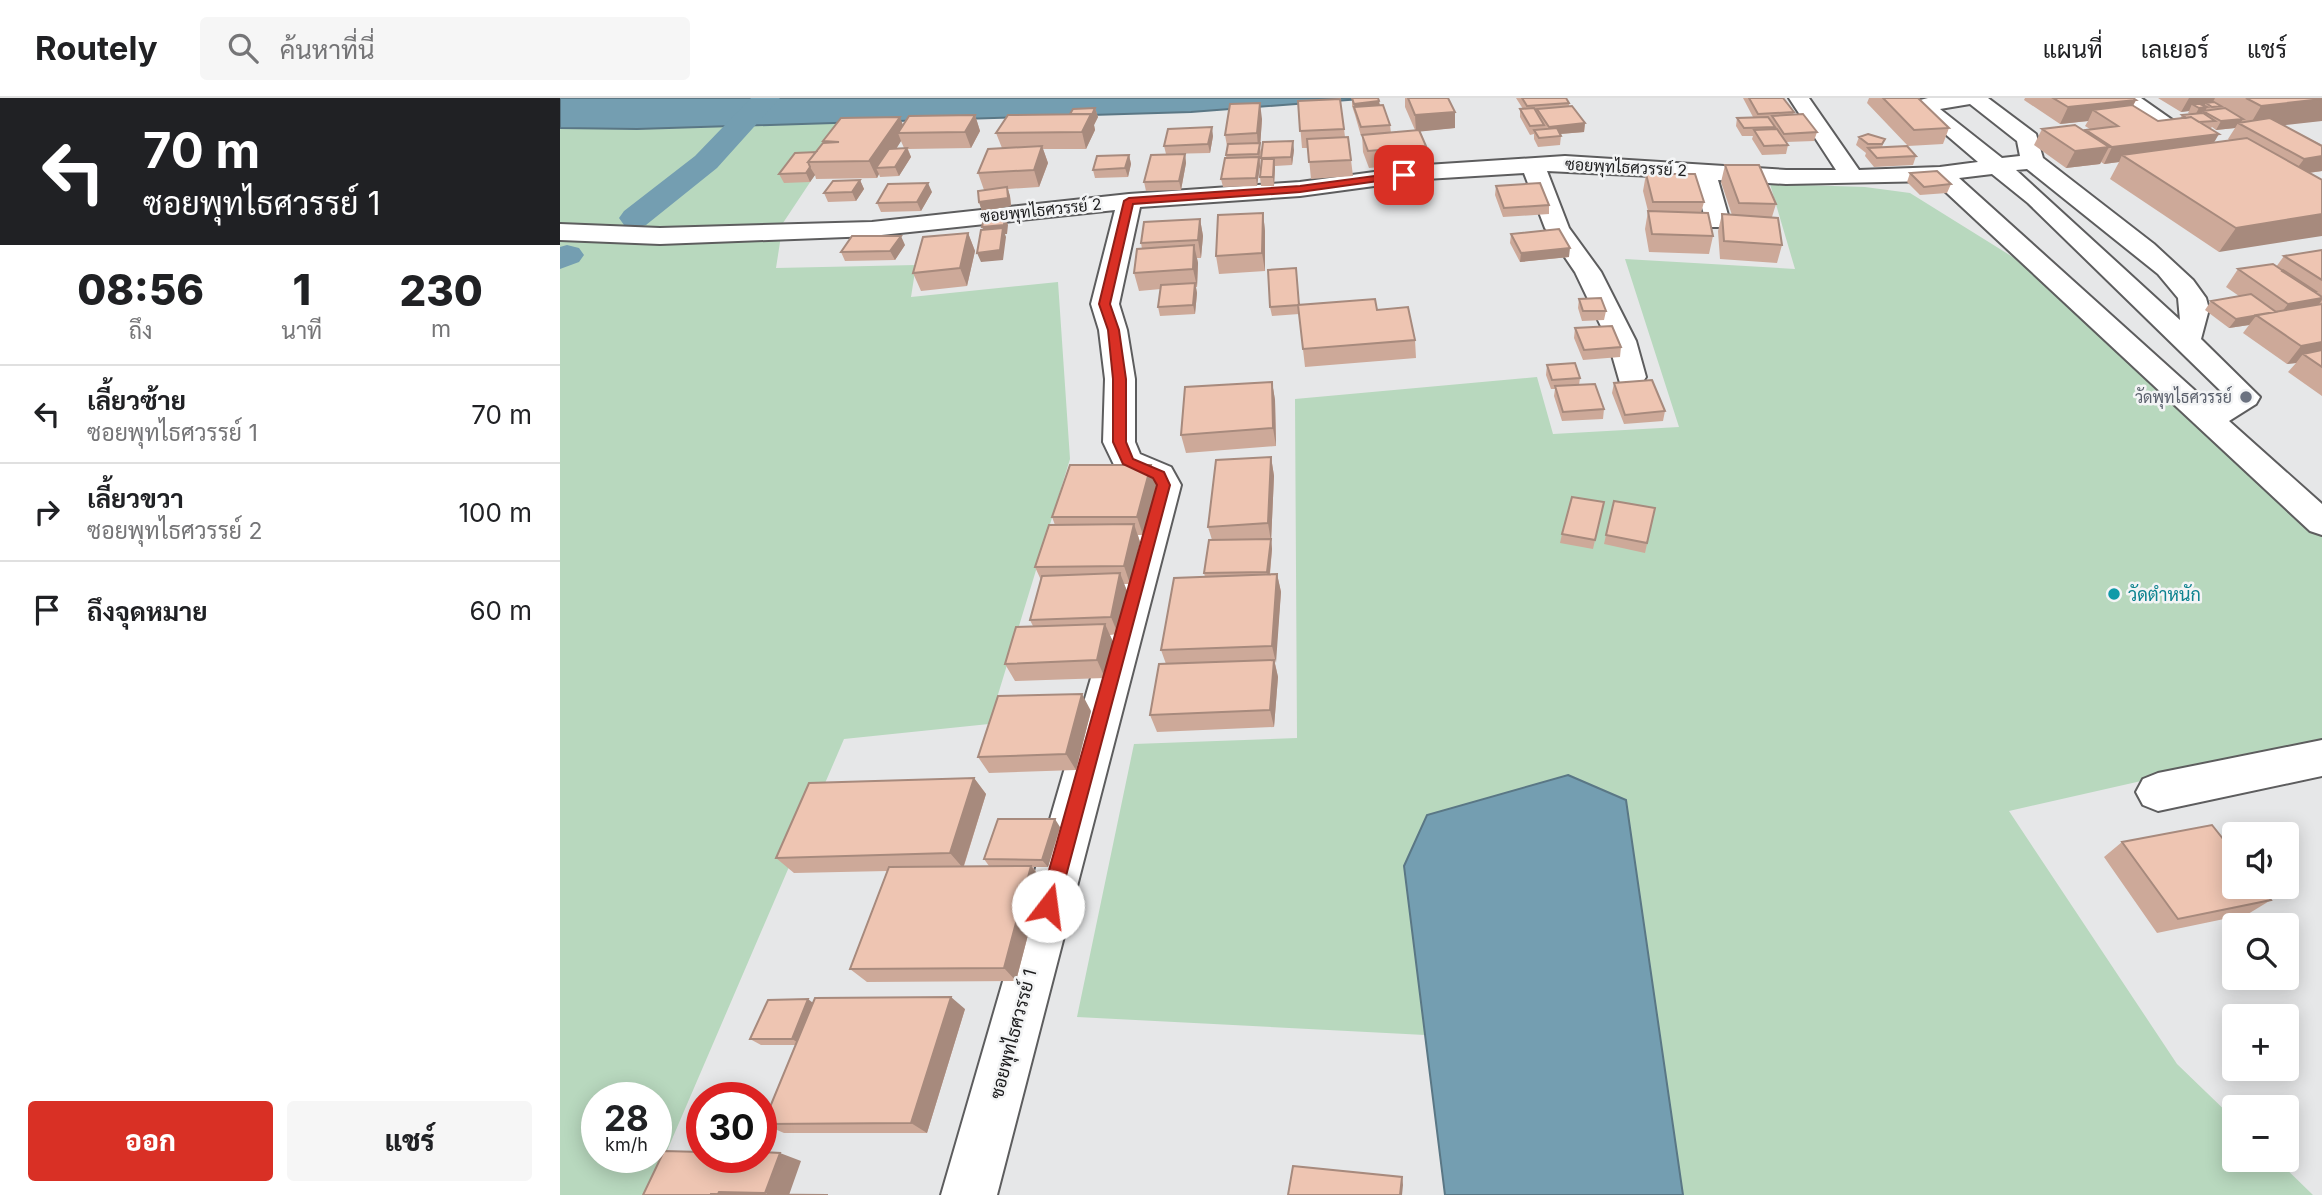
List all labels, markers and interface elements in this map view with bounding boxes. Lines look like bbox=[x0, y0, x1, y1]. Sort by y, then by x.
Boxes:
search box bbox=[200, 17, 690, 80]
text: Routely bbox=[35, 28, 158, 68]
icon: search bbox=[224, 29, 262, 67]
text: ค้นหาที่นี่ bbox=[280, 34, 375, 65]
text: แผนที่ bbox=[2043, 35, 2103, 64]
text: เลเยอร์ bbox=[2141, 35, 2209, 64]
text: แชร์ bbox=[2247, 35, 2287, 64]
text: 70 m bbox=[143, 121, 260, 180]
icon: left bbox=[28, 126, 119, 217]
pin bbox=[1374, 145, 1434, 205]
street label: ซอยพุทไธศวรรย์ 2 bbox=[1564, 152, 1688, 182]
icon: arrive bbox=[1385, 156, 1423, 194]
text: ซอยพุทไธศวรรย์ 1 bbox=[143, 184, 381, 223]
street label: ซอยพุทไธศวรรย์ 2 bbox=[979, 192, 1103, 228]
text: 08:56 bbox=[77, 264, 204, 315]
text: 1 bbox=[292, 264, 311, 315]
text: 230 bbox=[399, 265, 483, 316]
text: m bbox=[431, 315, 451, 343]
text: ถึง bbox=[129, 317, 153, 345]
text: นาที bbox=[281, 317, 322, 345]
text: เลี้ยวซ้าย bbox=[87, 385, 186, 416]
place label: วัดพุทไธศวรรย์ bbox=[2135, 385, 2232, 409]
marker: วัดพุทไธศวรรย์ bbox=[2238, 389, 2254, 405]
icon: left bbox=[28, 395, 66, 433]
text: 70 m bbox=[471, 399, 532, 430]
text: ซอยพุทไธศวรรย์ 1 bbox=[87, 419, 258, 447]
text: เลี้ยวขวา bbox=[87, 483, 184, 514]
icon: right bbox=[28, 493, 66, 531]
text: 100 m bbox=[459, 497, 532, 528]
text: ซอยพุทไธศวรรย์ 2 bbox=[87, 517, 262, 545]
place label: วัดตำหนัก bbox=[2128, 584, 2201, 605]
marker: วัดตำหนัก bbox=[2106, 586, 2122, 602]
icon: arrive bbox=[28, 591, 66, 629]
text: 60 m bbox=[469, 595, 532, 626]
text: ถึงจุดหมาย bbox=[87, 596, 208, 627]
map controls bbox=[2222, 822, 2299, 1172]
button: sound bbox=[2222, 822, 2299, 899]
position arrow bbox=[1011, 869, 1085, 943]
button: search bbox=[2222, 913, 2299, 990]
street label: ซอยพุทไธศวรรย์ 1 bbox=[984, 966, 1042, 1102]
button: + bbox=[2222, 1004, 2299, 1081]
speed limit sign: 30 bbox=[686, 1082, 777, 1173]
button: − bbox=[2222, 1095, 2299, 1172]
text: 28 bbox=[604, 1097, 649, 1139]
button: ออก bbox=[28, 1101, 273, 1181]
button: แชร์ bbox=[287, 1101, 532, 1181]
text: km/h bbox=[605, 1134, 648, 1155]

